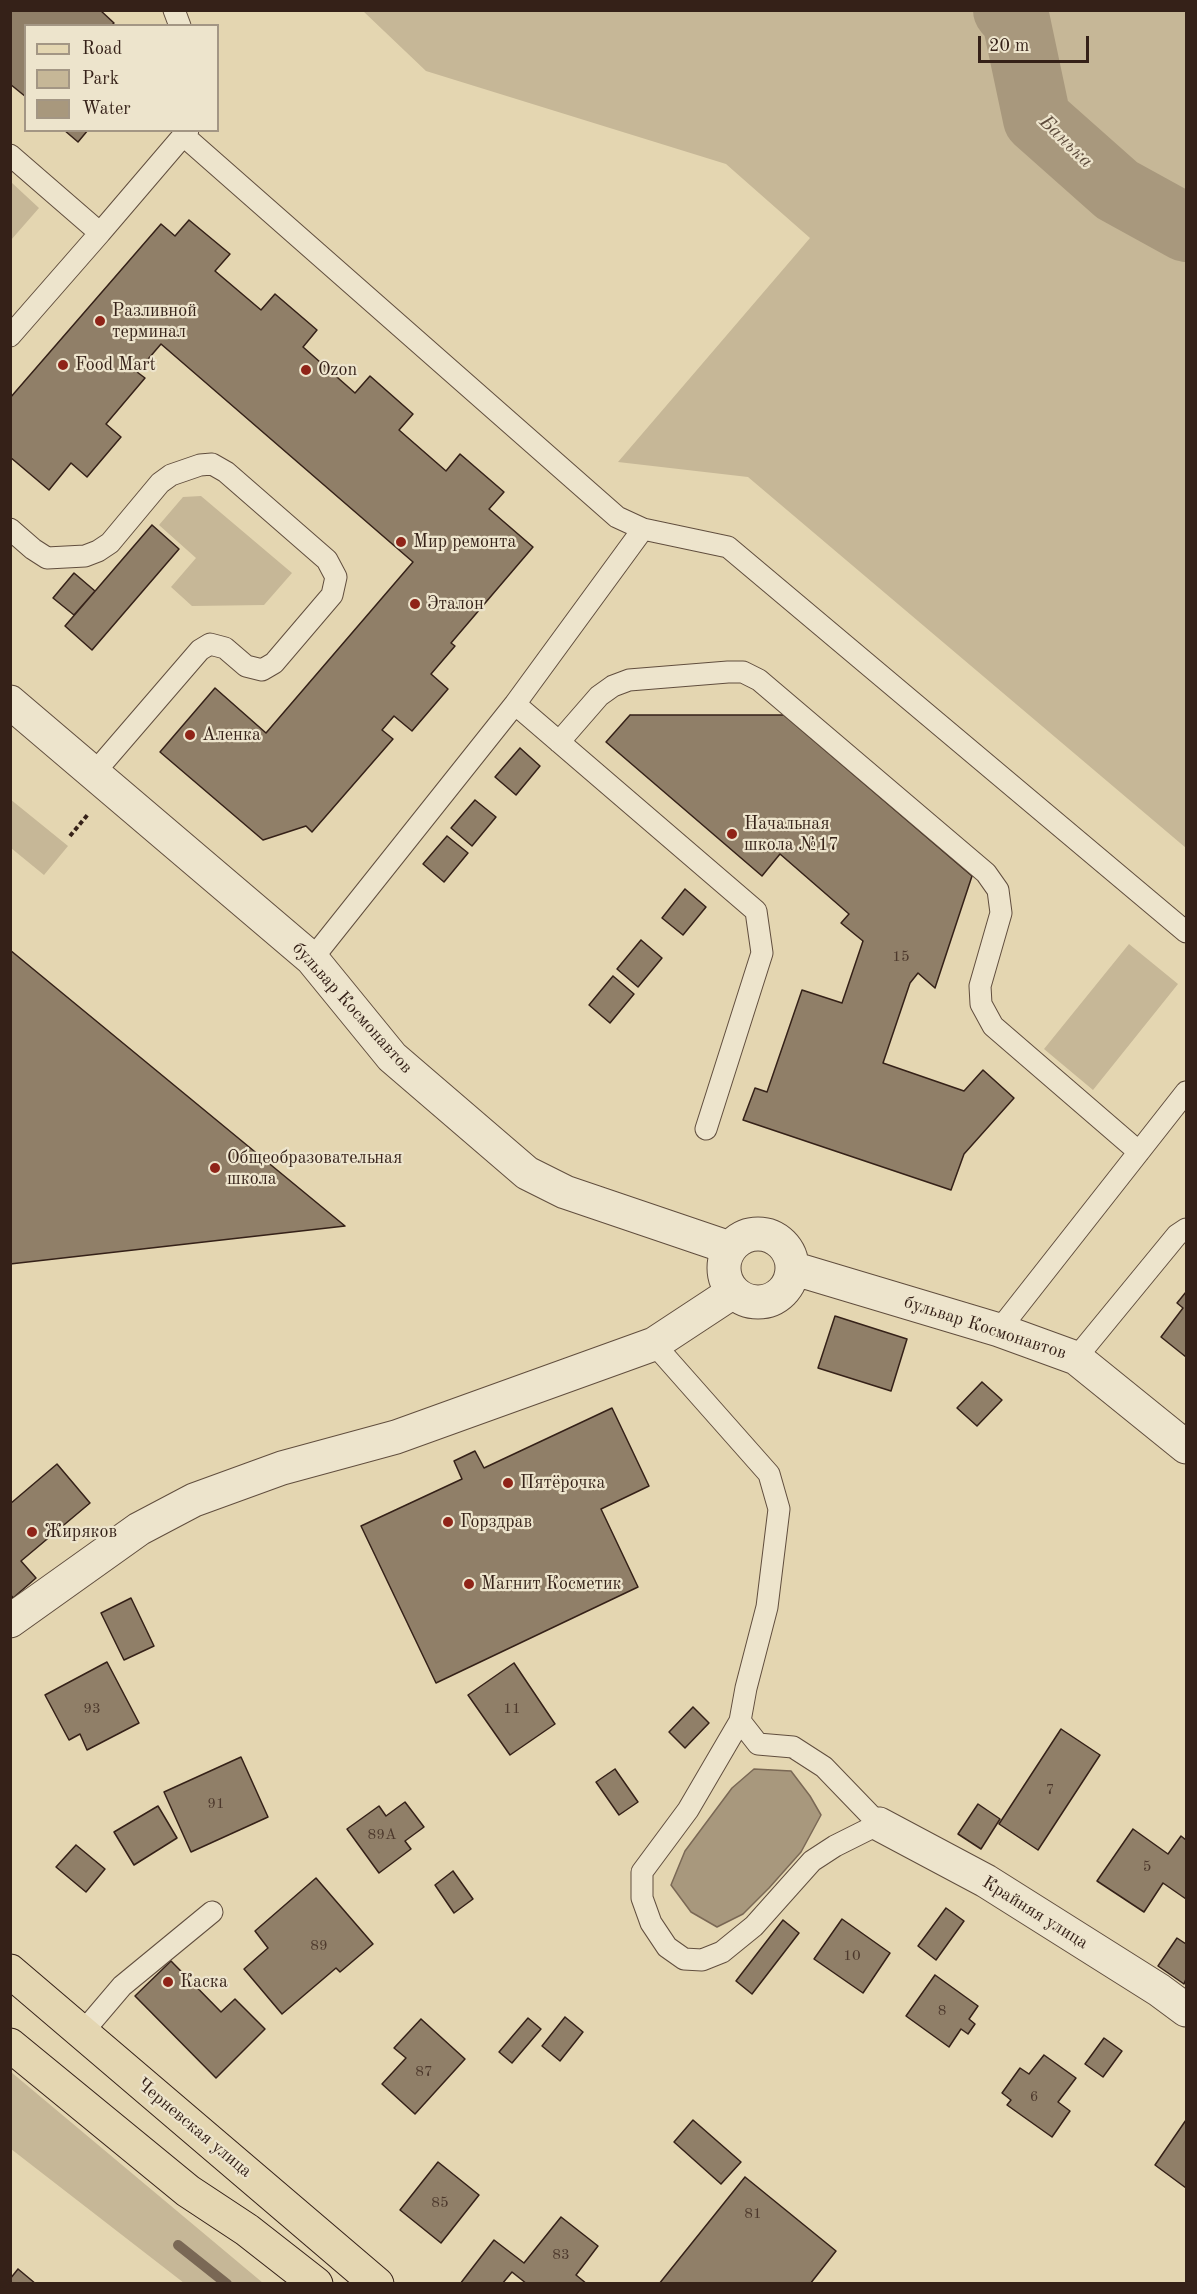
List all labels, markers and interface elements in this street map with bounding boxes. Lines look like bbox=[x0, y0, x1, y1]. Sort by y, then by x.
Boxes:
legend bbox=[24, 24, 219, 132]
scale bar bbox=[981, 24, 1092, 62]
text: 20 m bbox=[989, 37, 1029, 55]
text: Road bbox=[82, 40, 122, 58]
text: Park bbox=[82, 70, 119, 88]
text: Water bbox=[82, 100, 131, 118]
water label: Банька bbox=[1034, 111, 1098, 173]
place label: Разливной терминал bbox=[112, 300, 197, 342]
marker: Разливной терминал bbox=[93, 314, 107, 328]
place label: Food Mart bbox=[75, 354, 156, 376]
marker: Food Mart bbox=[56, 358, 70, 372]
place label: Ozon bbox=[318, 359, 357, 381]
marker: Ozon bbox=[299, 363, 313, 377]
place label: Мир ремонта bbox=[413, 531, 516, 553]
marker: Мир ремонта bbox=[394, 535, 408, 549]
place label: Эталон bbox=[427, 593, 484, 615]
marker: Эталон bbox=[408, 597, 422, 611]
place label: Аленка bbox=[202, 724, 261, 746]
marker: Аленка bbox=[183, 728, 197, 742]
place label: Начальная школа №17 bbox=[744, 813, 839, 856]
marker: Начальная школа №17 bbox=[725, 827, 739, 841]
street label: бульвар Космонавтов bbox=[287, 938, 417, 1078]
house number: 15 bbox=[892, 948, 910, 966]
place label: Общеобразовательная школа bbox=[227, 1147, 402, 1190]
marker: Общеобразовательная школа bbox=[208, 1161, 222, 1175]
street label: бульвар Космонавтов bbox=[901, 1292, 1069, 1364]
place label: Пятёрочка bbox=[520, 1472, 605, 1494]
marker: Пятёрочка bbox=[501, 1476, 515, 1490]
place label: Горздрав bbox=[460, 1511, 532, 1533]
marker: Горздрав bbox=[441, 1515, 455, 1529]
place label: Жиряков bbox=[44, 1521, 117, 1543]
marker: Жиряков bbox=[25, 1525, 39, 1539]
place label: Магнит Косметик bbox=[481, 1573, 622, 1595]
marker: Магнит Косметик bbox=[462, 1577, 476, 1591]
house number: 93 bbox=[83, 1700, 101, 1718]
house number: 11 bbox=[503, 1700, 521, 1718]
house number: 7 bbox=[1046, 1781, 1054, 1799]
house number: 91 bbox=[207, 1795, 225, 1813]
house number: 89А bbox=[368, 1826, 396, 1844]
house number: 5 bbox=[1143, 1858, 1151, 1876]
street label: Крайняя улица bbox=[978, 1872, 1092, 1954]
house number: 89 bbox=[310, 1937, 328, 1955]
house number: 10 bbox=[843, 1947, 861, 1965]
place label: Каска bbox=[180, 1971, 228, 1993]
marker: Каска bbox=[161, 1975, 175, 1989]
house number: 8 bbox=[938, 2002, 946, 2020]
house number: 87 bbox=[415, 2063, 433, 2081]
street label: Черневская улица bbox=[132, 2074, 256, 2182]
house number: 6 bbox=[1030, 2088, 1038, 2106]
house number: 85 bbox=[431, 2194, 449, 2212]
house number: 81 bbox=[744, 2205, 762, 2223]
house number: 83 bbox=[552, 2246, 570, 2264]

